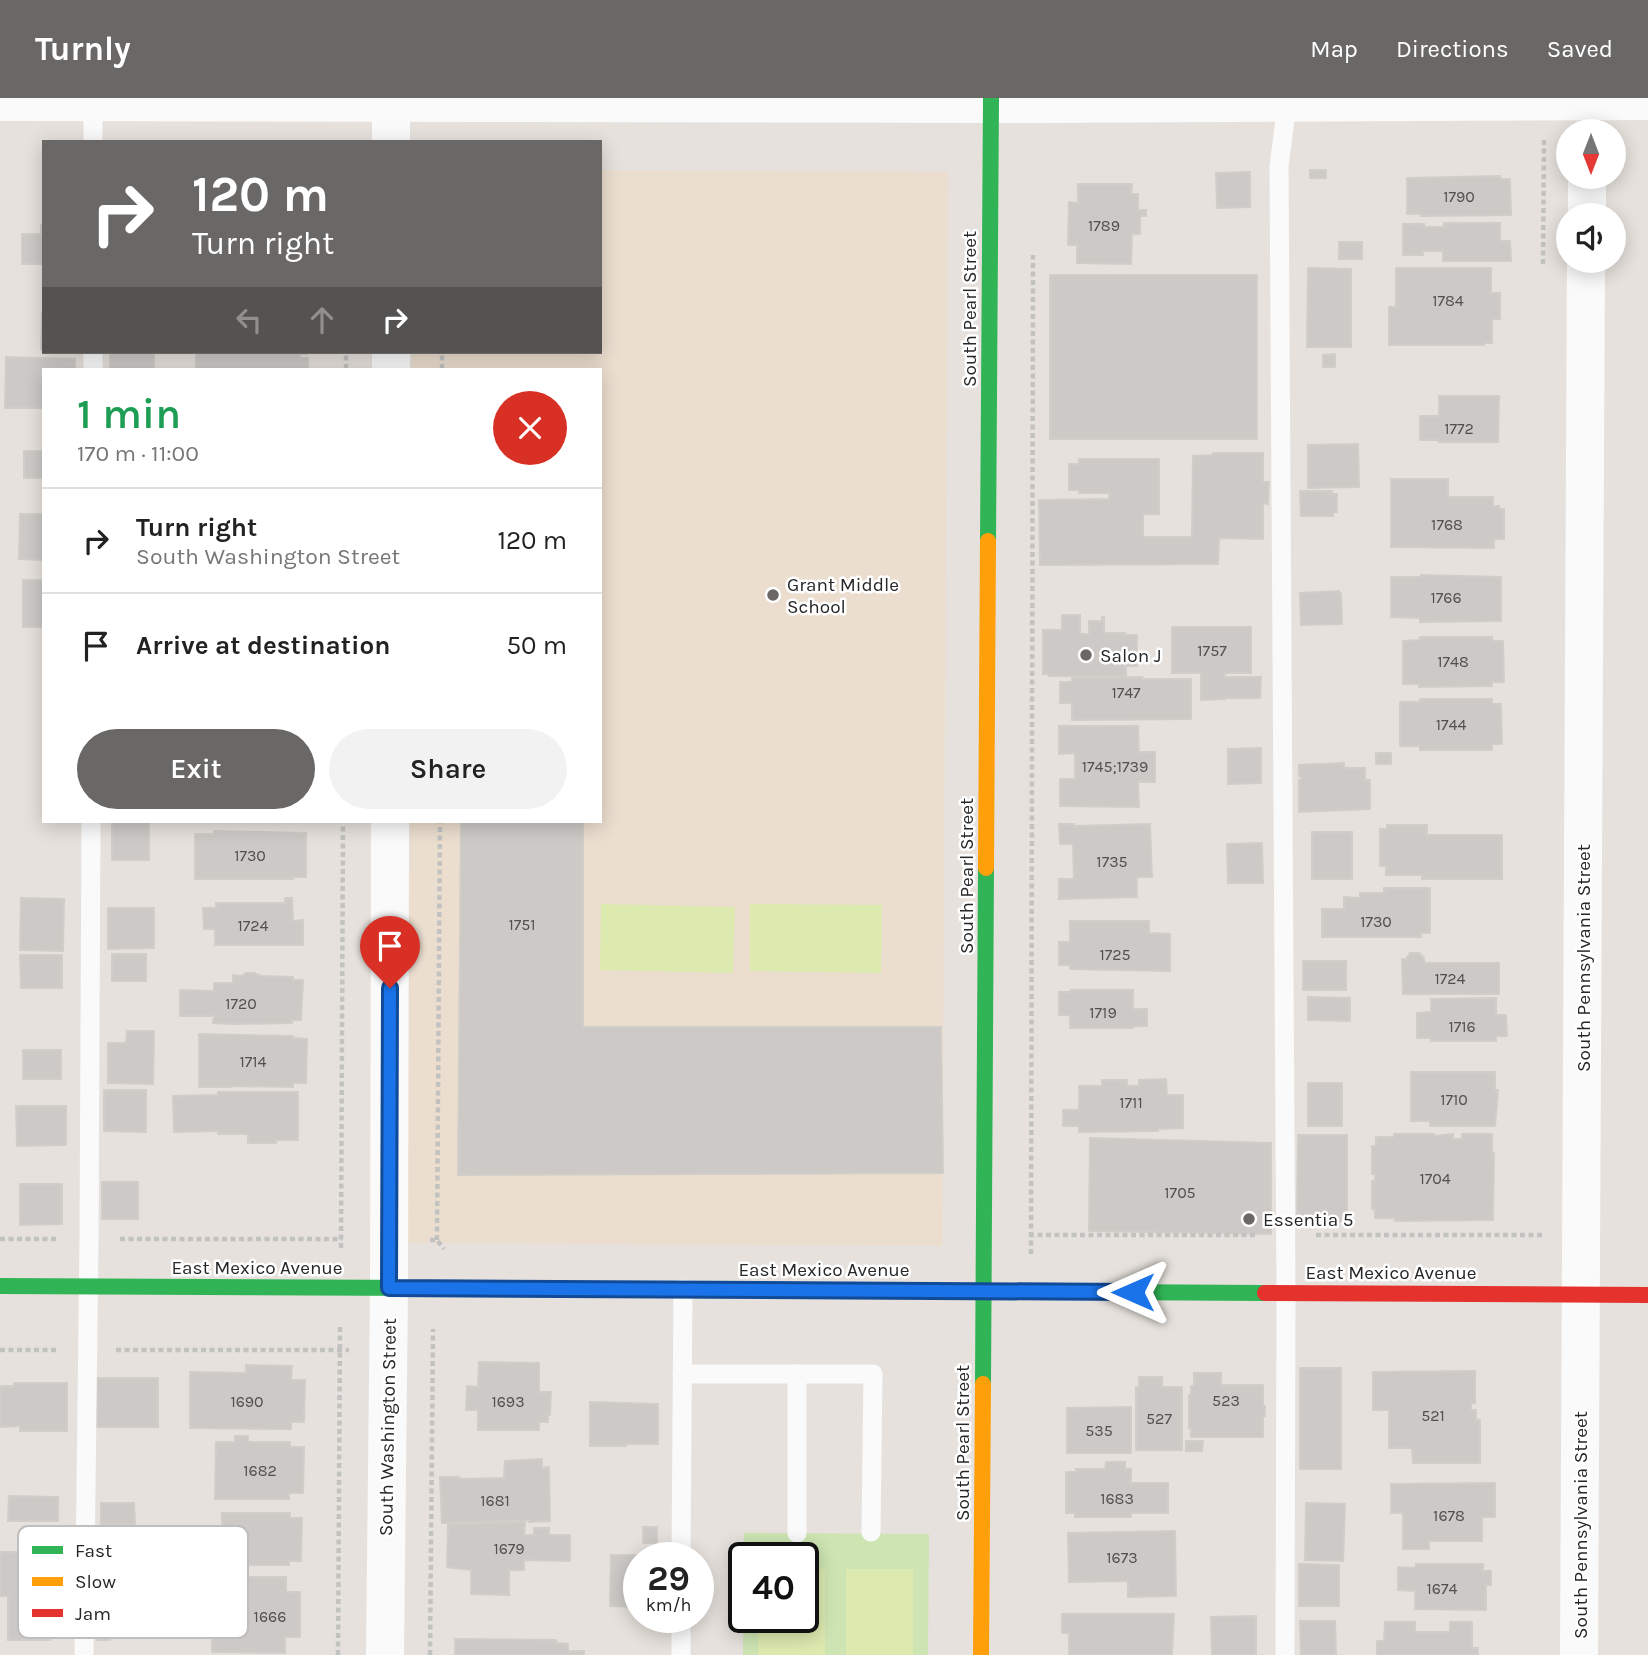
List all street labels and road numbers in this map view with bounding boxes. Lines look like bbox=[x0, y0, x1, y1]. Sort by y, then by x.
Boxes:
street label: South Pearl Street bbox=[959, 231, 981, 387]
street label: South Pearl Street bbox=[956, 798, 978, 954]
street label: South Pennsylvania Street bbox=[1573, 844, 1595, 1072]
street label: East Mexico Avenue bbox=[171, 1257, 343, 1279]
street label: East Mexico Avenue bbox=[738, 1259, 910, 1281]
street label: East Mexico Avenue bbox=[1305, 1262, 1477, 1284]
street label: South Washington Street bbox=[375, 1318, 401, 1536]
street label: South Pearl Street bbox=[952, 1365, 974, 1521]
street label: South Pennsylvania Street bbox=[1570, 1411, 1592, 1639]

